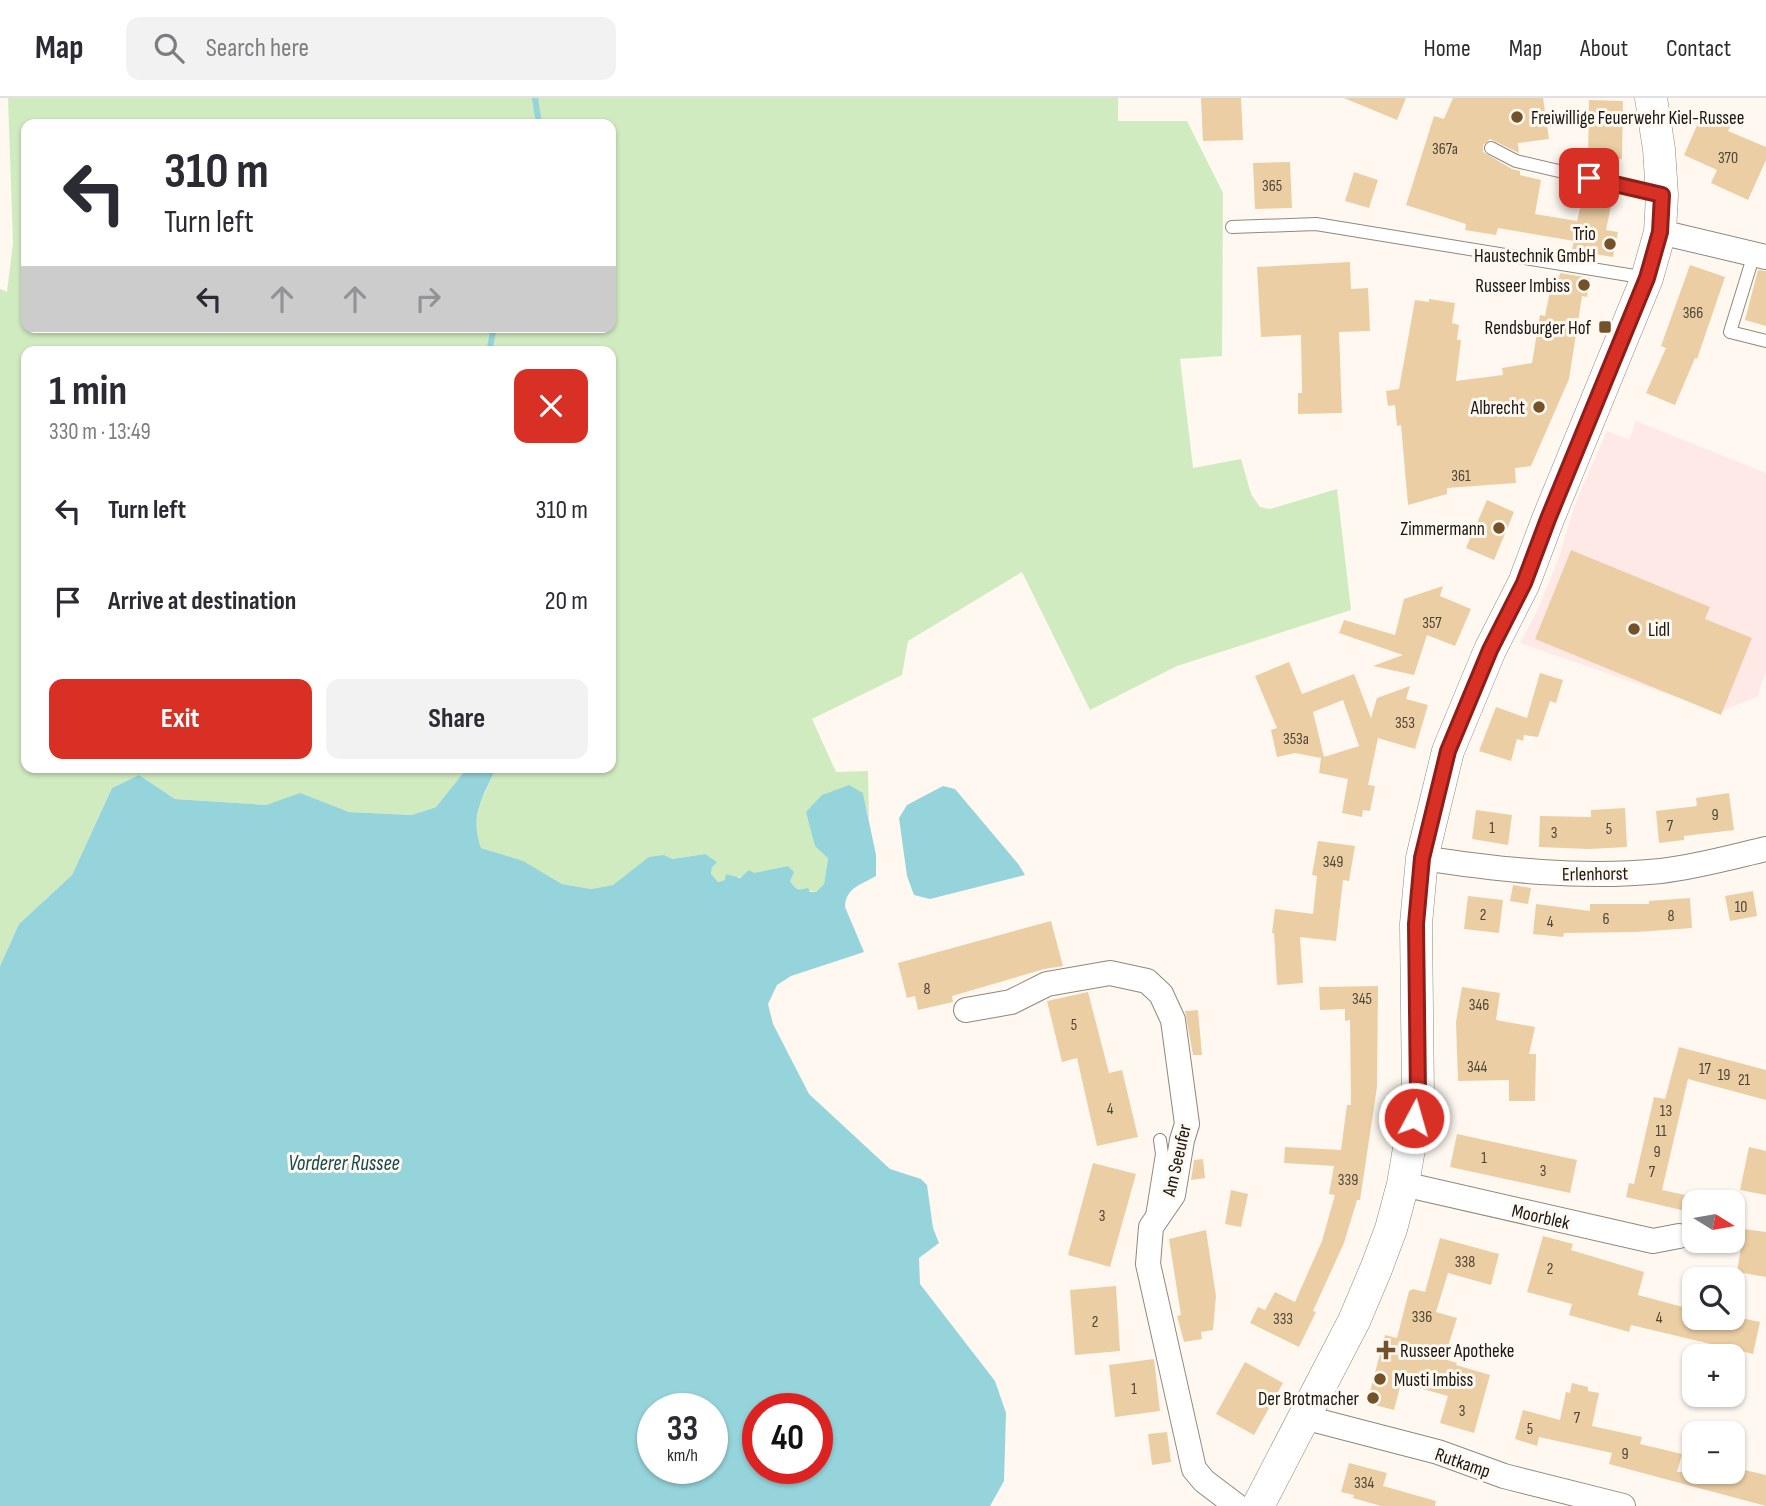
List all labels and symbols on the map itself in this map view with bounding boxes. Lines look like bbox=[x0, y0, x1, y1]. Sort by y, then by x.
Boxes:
place label: Freiwillige Feuerwehr Kiel-Russee bbox=[1531, 107, 1744, 130]
marker: Freiwillige Feuerwehr Kiel-Russee bbox=[1509, 109, 1525, 125]
house number: 367a bbox=[1432, 140, 1458, 159]
pin bbox=[1559, 148, 1619, 208]
house number: 370 bbox=[1718, 149, 1738, 168]
house number: 365 bbox=[1262, 177, 1282, 196]
place label: Trio Haustechnik GmbH bbox=[1474, 223, 1596, 268]
marker: Trio Haustechnik GmbH bbox=[1602, 236, 1618, 252]
place label: Russeer Imbiss bbox=[1475, 275, 1570, 298]
marker: Russeer Imbiss bbox=[1576, 277, 1592, 293]
house number: 366 bbox=[1683, 304, 1703, 323]
place label: Rendsburger Hof bbox=[1485, 317, 1592, 340]
marker: Rendsburger Hof bbox=[1597, 319, 1613, 335]
place label: Albrecht bbox=[1470, 397, 1525, 420]
marker: Albrecht bbox=[1531, 399, 1547, 415]
house number: 361 bbox=[1451, 467, 1471, 486]
place label: Zimmermann bbox=[1400, 518, 1485, 541]
marker: Zimmermann bbox=[1491, 520, 1507, 536]
house number: 357 bbox=[1422, 614, 1442, 633]
place label: Lidl bbox=[1648, 619, 1670, 642]
marker: Lidl bbox=[1626, 621, 1642, 637]
house number: 353 bbox=[1395, 714, 1415, 733]
house number: 353a bbox=[1283, 730, 1309, 749]
house number: 9 bbox=[1711, 806, 1719, 825]
house number: 7 bbox=[1667, 817, 1674, 836]
house number: 1 bbox=[1489, 819, 1495, 838]
house number: 5 bbox=[1606, 820, 1612, 839]
house number: 3 bbox=[1551, 824, 1557, 843]
house number: 349 bbox=[1323, 853, 1343, 872]
street label: Erlenhorst bbox=[1562, 862, 1629, 887]
house number: 10 bbox=[1735, 898, 1747, 917]
house number: 2 bbox=[1480, 906, 1486, 925]
house number: 8 bbox=[1667, 907, 1675, 926]
house number: 6 bbox=[1602, 910, 1610, 929]
house number: 4 bbox=[1547, 913, 1554, 932]
house number: 8 bbox=[923, 980, 931, 999]
house number: 345 bbox=[1352, 990, 1372, 1009]
house number: 346 bbox=[1469, 996, 1489, 1015]
house number: 5 bbox=[1071, 1016, 1077, 1035]
house number: 344 bbox=[1467, 1058, 1487, 1077]
house number: 17 bbox=[1699, 1060, 1712, 1079]
house number: 19 bbox=[1718, 1066, 1730, 1085]
house number: 21 bbox=[1738, 1071, 1751, 1090]
position arrow bbox=[1377, 1081, 1451, 1155]
house number: 4 bbox=[1107, 1100, 1114, 1119]
house number: 13 bbox=[1660, 1102, 1672, 1121]
street label: Am Seeufer bbox=[1158, 1122, 1197, 1200]
house number: 11 bbox=[1655, 1122, 1667, 1141]
house number: 9 bbox=[1653, 1143, 1661, 1162]
house number: 1 bbox=[1481, 1149, 1487, 1168]
water label: Vorderer Russee bbox=[288, 1151, 400, 1176]
house number: 3 bbox=[1540, 1162, 1546, 1181]
house number: 7 bbox=[1649, 1163, 1656, 1182]
house number: 339 bbox=[1338, 1171, 1358, 1190]
north arrow bbox=[1682, 1190, 1745, 1253]
street label: Moorblek bbox=[1509, 1200, 1573, 1235]
house number: 3 bbox=[1099, 1207, 1105, 1226]
house number: 338 bbox=[1455, 1253, 1475, 1272]
house number: 2 bbox=[1547, 1260, 1553, 1279]
house number: 336 bbox=[1412, 1308, 1432, 1327]
house number: 4 bbox=[1656, 1309, 1663, 1328]
house number: 333 bbox=[1273, 1310, 1293, 1329]
house number: 2 bbox=[1092, 1313, 1098, 1332]
place label: Russeer Apotheke bbox=[1400, 1340, 1514, 1363]
marker: Russeer Apotheke bbox=[1378, 1342, 1394, 1358]
place label: Musti Imbiss bbox=[1394, 1369, 1473, 1392]
marker: Musti Imbiss bbox=[1372, 1371, 1388, 1387]
house number: 1 bbox=[1131, 1380, 1137, 1399]
place label: Der Brotmacher bbox=[1258, 1388, 1360, 1411]
marker: Der Brotmacher bbox=[1365, 1390, 1381, 1406]
speed limit sign: 40 bbox=[742, 1393, 833, 1484]
house number: 3 bbox=[1459, 1402, 1465, 1421]
house number: 7 bbox=[1574, 1409, 1581, 1428]
house number: 5 bbox=[1527, 1420, 1533, 1439]
street label: Rutkamp bbox=[1432, 1443, 1493, 1484]
house number: 9 bbox=[1621, 1445, 1629, 1464]
house number: 334 bbox=[1354, 1474, 1374, 1493]

